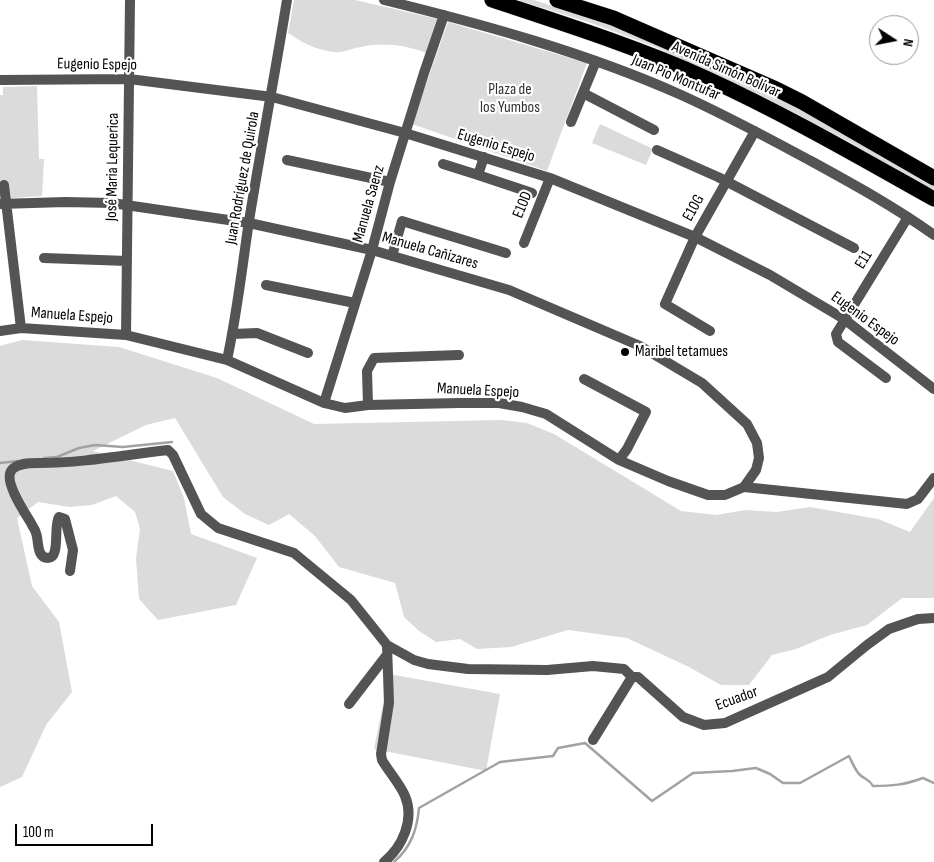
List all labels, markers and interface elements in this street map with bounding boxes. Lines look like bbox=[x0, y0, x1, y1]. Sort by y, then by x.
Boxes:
north arrow bbox=[869, 15, 919, 65]
street label: Avenida Simón Bolívar bbox=[669, 37, 783, 103]
text: N bbox=[899, 37, 917, 48]
street label: Juan Pio Montufar bbox=[629, 51, 723, 105]
street label: Eugenio Espejo bbox=[57, 55, 137, 75]
park label: Plaza de los Yumbos bbox=[480, 80, 540, 118]
street label: Juan Rodriguez de Quirola bbox=[222, 110, 264, 246]
street label: José Maria Lequerica bbox=[102, 113, 124, 221]
street label: Eugenio Espejo bbox=[455, 125, 537, 167]
street label: Manuela Saenz bbox=[349, 163, 389, 245]
street label: E10D bbox=[509, 189, 537, 221]
street label: E10G bbox=[679, 191, 709, 225]
street label: Manuela Cañizares bbox=[380, 228, 480, 274]
street label: E11 bbox=[851, 247, 877, 273]
street label: Eugenio Espejo bbox=[827, 288, 903, 350]
street label: Manuela Espejo bbox=[30, 304, 114, 328]
place label: Maribel tetamues bbox=[635, 342, 728, 362]
marker: Maribel tetamues bbox=[619, 346, 631, 358]
street label: Manuela Espejo bbox=[436, 379, 520, 403]
street label: Ecuador bbox=[713, 683, 761, 715]
scale bar bbox=[18, 814, 155, 846]
text: 100 m bbox=[23, 823, 54, 842]

